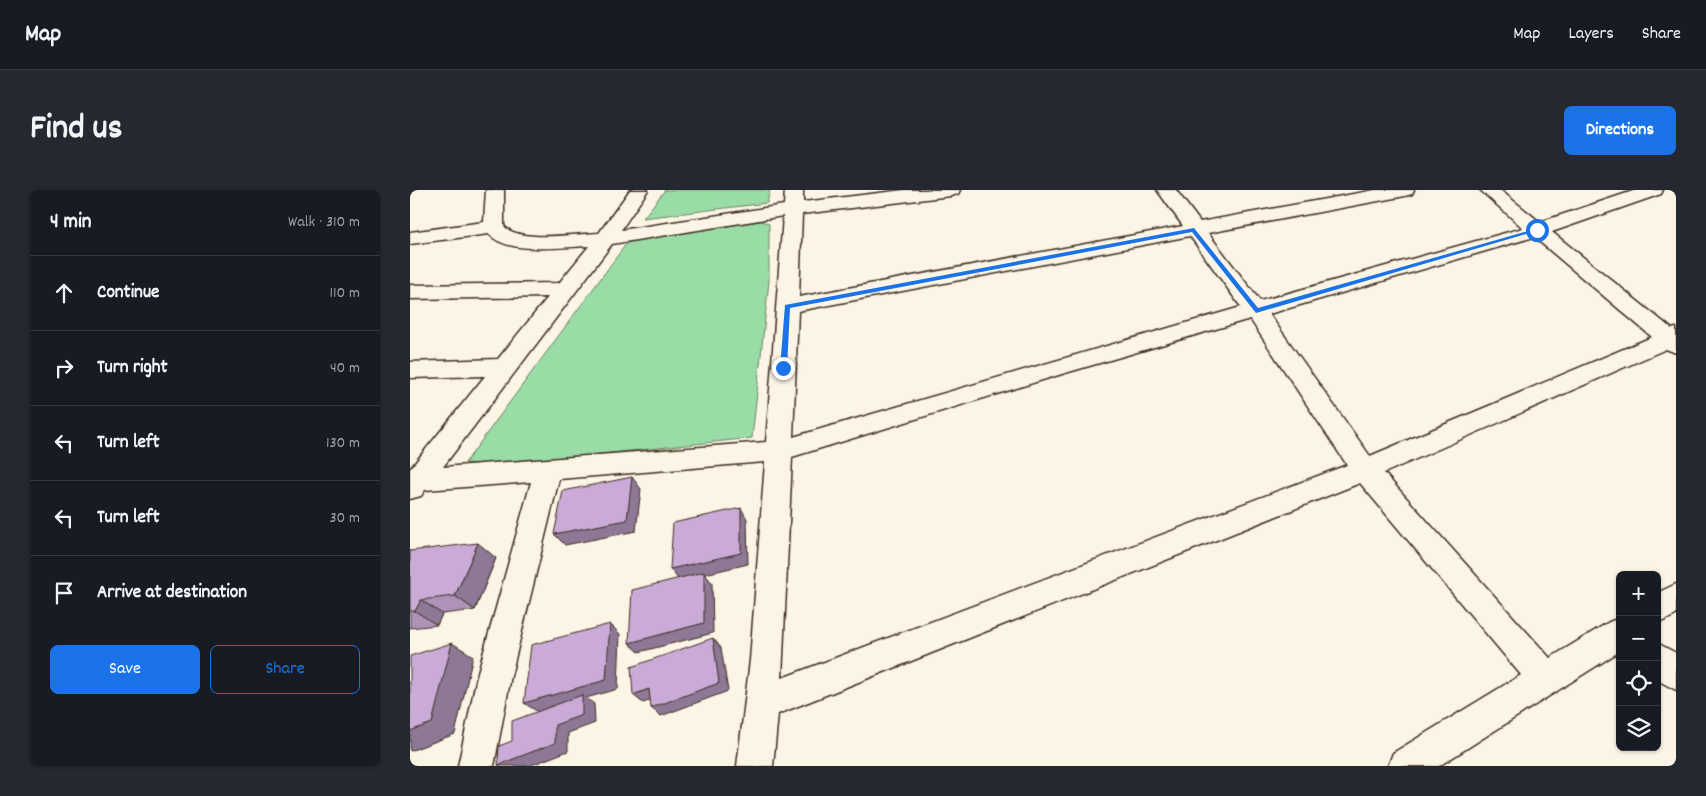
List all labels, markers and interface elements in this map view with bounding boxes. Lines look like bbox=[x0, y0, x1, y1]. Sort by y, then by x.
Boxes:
text: Map bbox=[25, 18, 61, 52]
text: Map bbox=[1513, 22, 1540, 47]
text: Layers bbox=[1568, 22, 1614, 47]
text: Share bbox=[1642, 22, 1681, 47]
text: Find us bbox=[30, 105, 122, 155]
button: Directions bbox=[1564, 106, 1676, 155]
text: 4 min bbox=[50, 208, 92, 238]
text: Walk · 310 m bbox=[288, 211, 360, 234]
route start bbox=[1526, 219, 1549, 242]
icon: ahead bbox=[50, 279, 78, 307]
text: Continue bbox=[97, 280, 159, 307]
text: 110 m bbox=[330, 282, 360, 305]
icon: right bbox=[50, 354, 78, 382]
text: Turn right bbox=[97, 355, 168, 382]
text: 40 m bbox=[330, 357, 360, 380]
route end bbox=[772, 357, 795, 380]
icon: left bbox=[50, 429, 78, 457]
text: Turn left bbox=[97, 430, 160, 457]
text: 130 m bbox=[326, 432, 360, 455]
icon: left bbox=[50, 504, 78, 532]
text: Turn left bbox=[97, 505, 160, 532]
text: 30 m bbox=[330, 507, 360, 530]
map controls bbox=[1616, 571, 1661, 751]
button: + bbox=[1616, 571, 1661, 616]
icon: arrive bbox=[50, 579, 78, 607]
text: Arrive at destination bbox=[97, 580, 247, 607]
button: − bbox=[1616, 616, 1661, 661]
button: Save bbox=[50, 645, 200, 694]
button: Share bbox=[210, 645, 360, 694]
button: locate bbox=[1616, 661, 1661, 706]
button: layers bbox=[1616, 706, 1661, 751]

